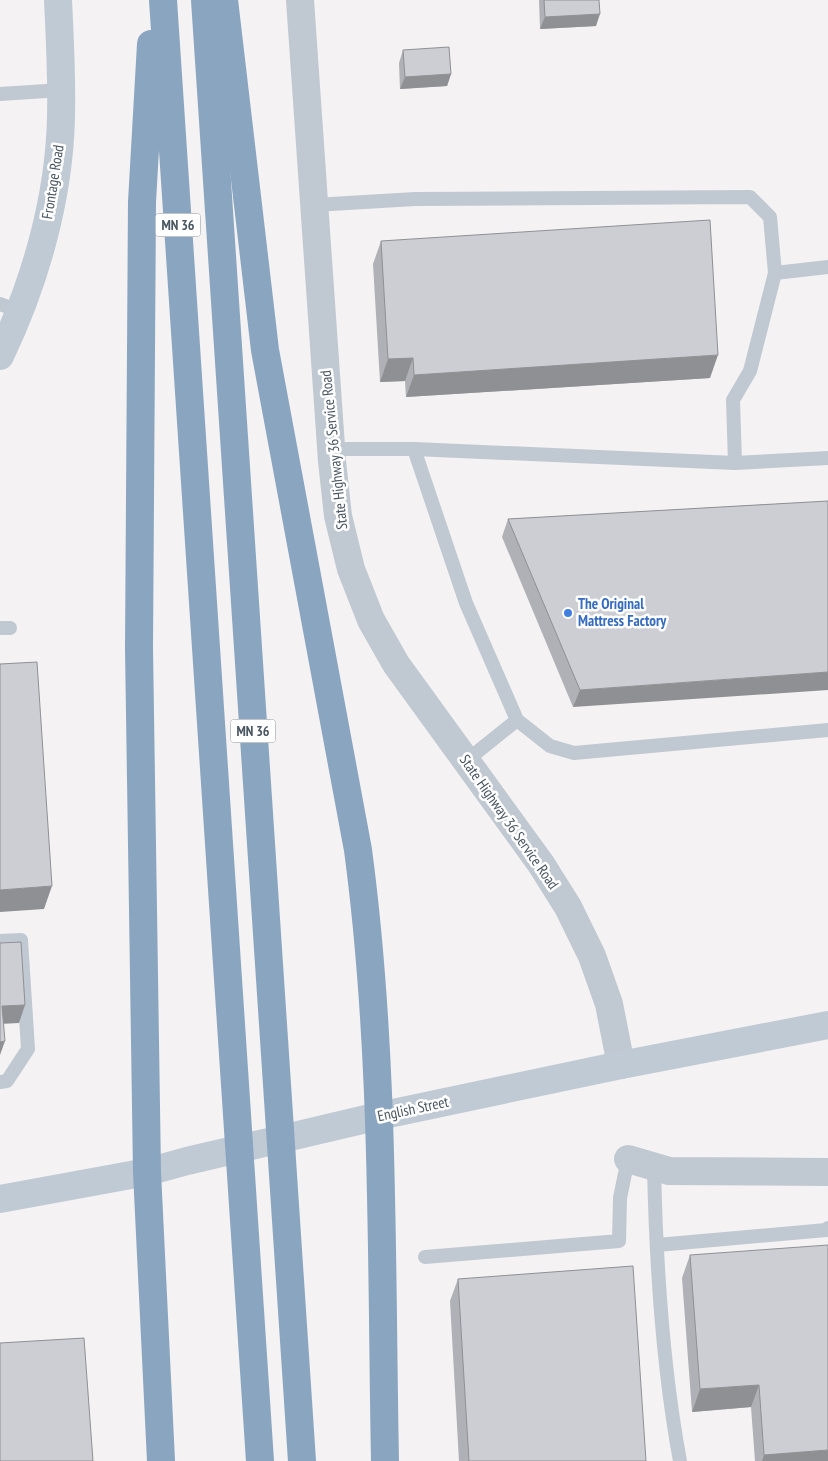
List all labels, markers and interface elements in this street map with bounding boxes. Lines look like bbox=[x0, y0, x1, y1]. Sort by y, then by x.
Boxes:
street label: Frontage Road bbox=[37, 143, 68, 220]
road number: MN 36 bbox=[156, 214, 200, 236]
street label: State Highway 36 Service Road bbox=[316, 369, 351, 531]
place label: The Original Mattress Factory bbox=[578, 594, 667, 630]
marker: The Original Mattress Factory bbox=[562, 607, 574, 619]
road number: MN 36 bbox=[230, 719, 276, 742]
street label: State Highway 36 Service Road bbox=[456, 751, 563, 893]
street label: English Street bbox=[376, 1092, 450, 1125]

